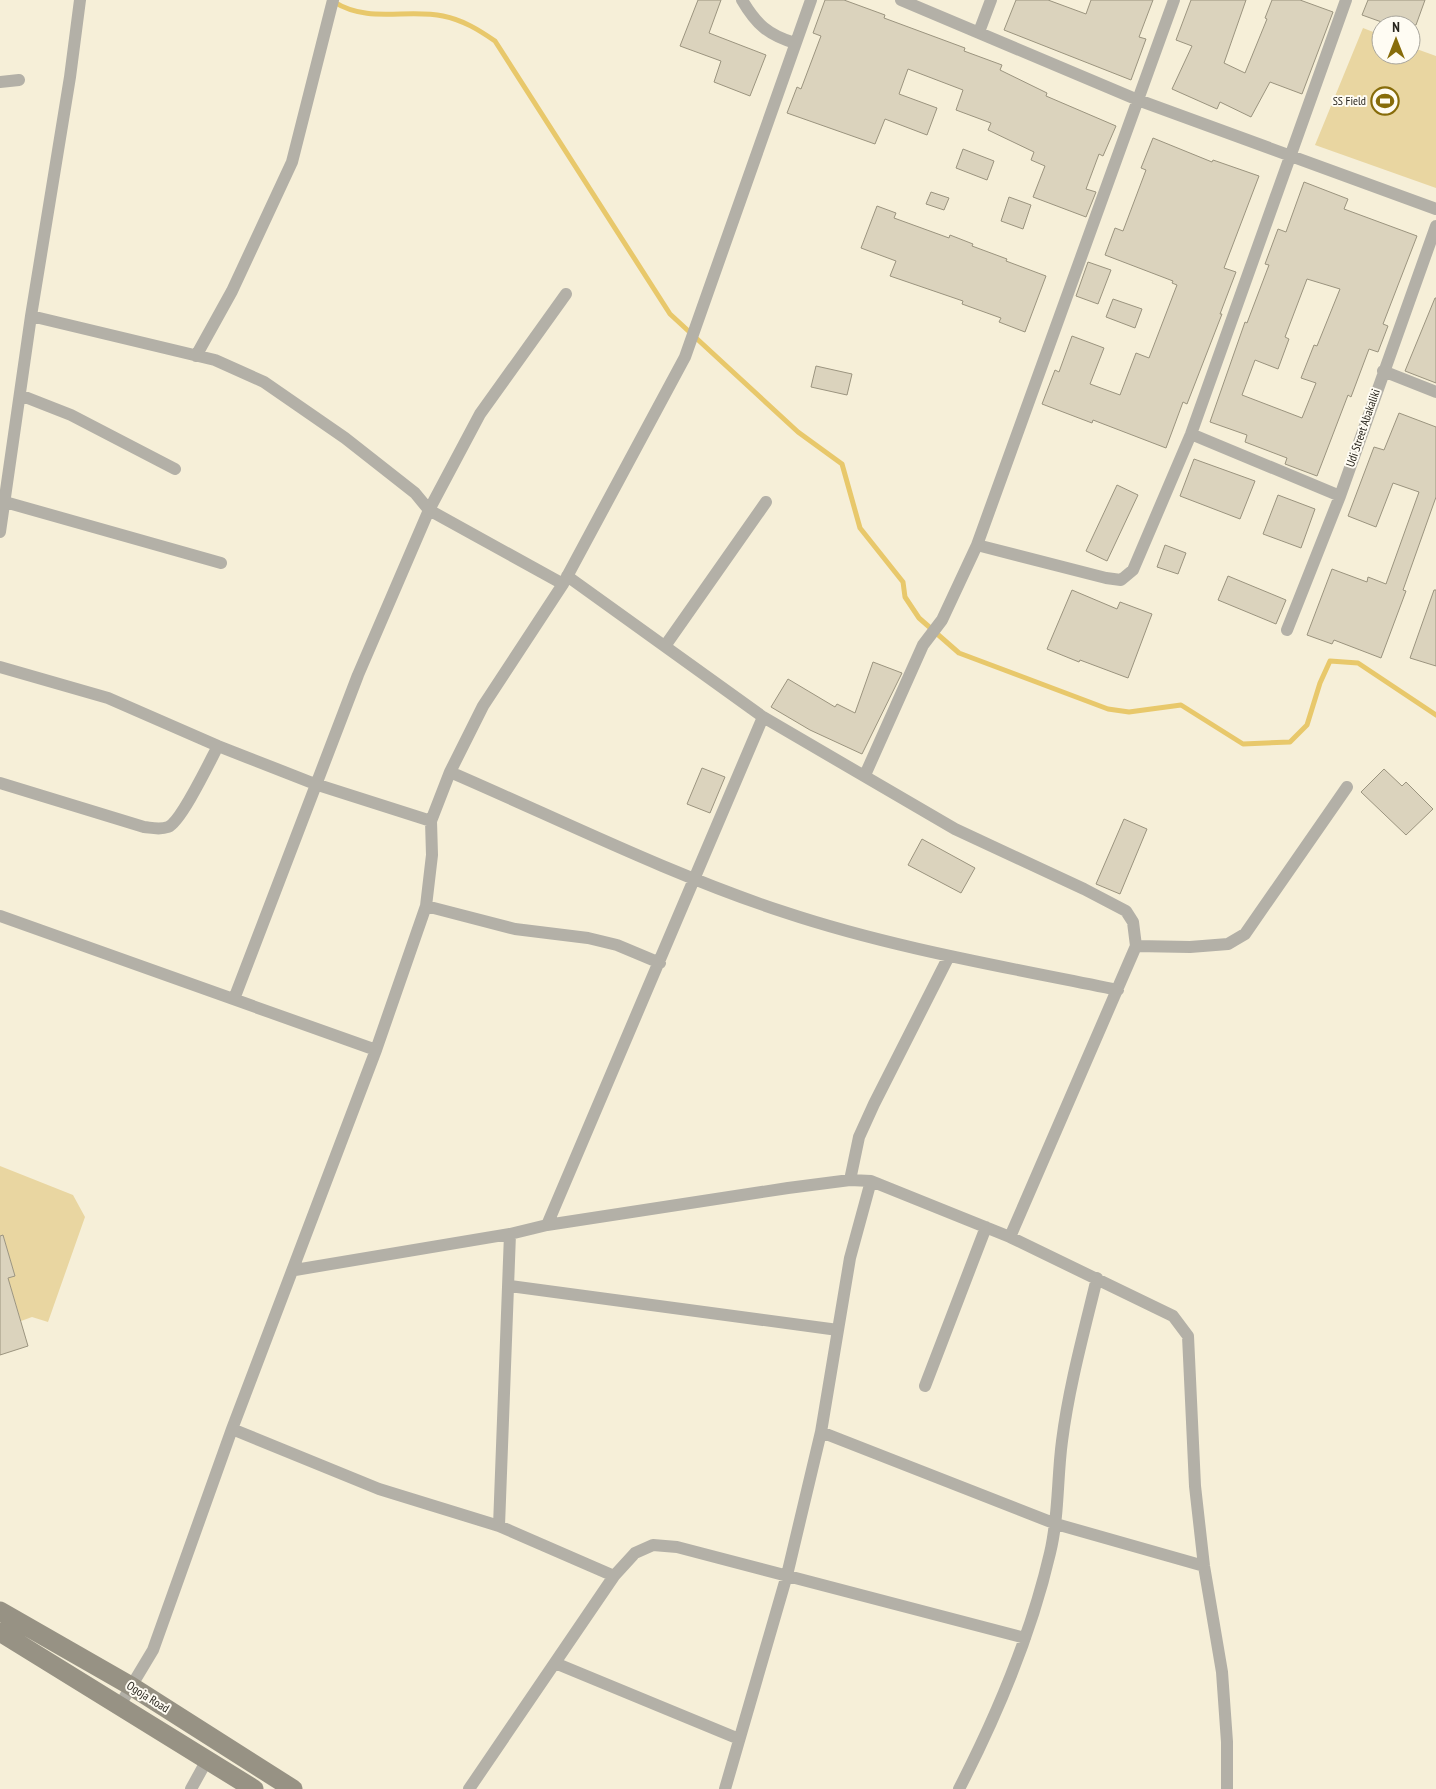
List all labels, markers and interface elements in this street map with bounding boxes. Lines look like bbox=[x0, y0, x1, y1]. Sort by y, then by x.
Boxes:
north arrow bbox=[1371, 15, 1421, 65]
text: N bbox=[1392, 18, 1400, 36]
sports icon: SS Field bbox=[1370, 86, 1400, 116]
place label: SS Field bbox=[1333, 93, 1366, 108]
street label: Udi Street Abakaliki bbox=[1342, 387, 1383, 469]
street label: Ogoja Road bbox=[124, 1678, 172, 1715]

